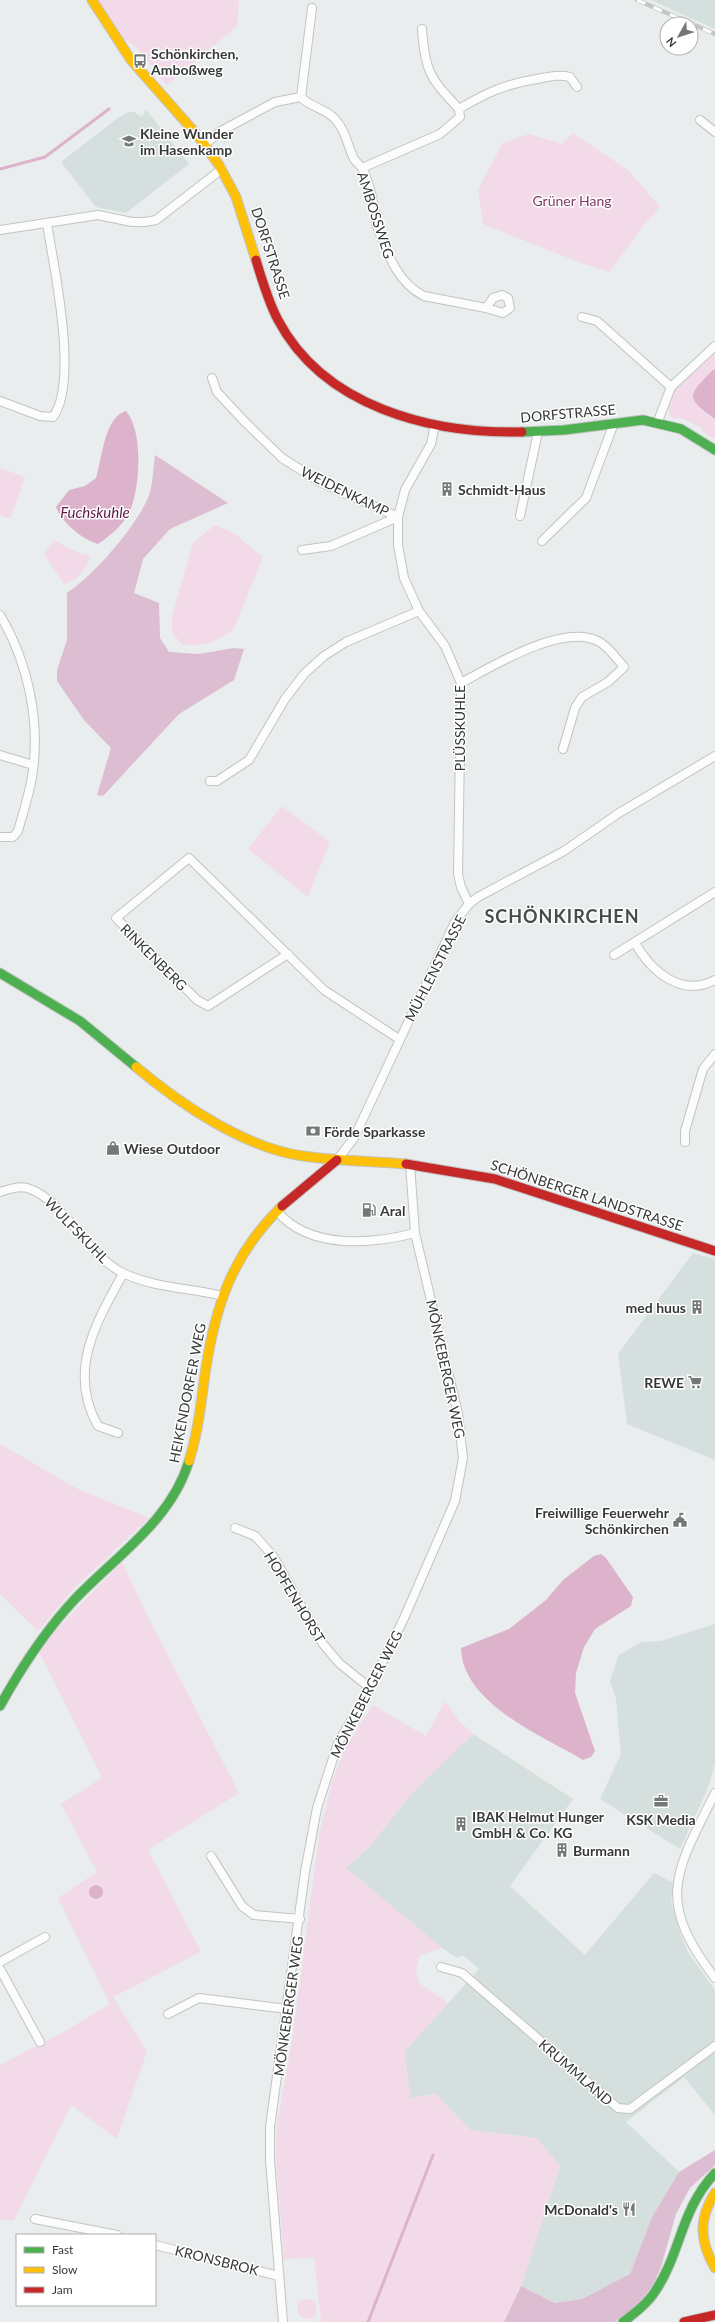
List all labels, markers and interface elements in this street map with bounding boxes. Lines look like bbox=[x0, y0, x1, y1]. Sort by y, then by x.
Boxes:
north arrow bbox=[659, 16, 699, 56]
text: N bbox=[663, 35, 679, 50]
place label: Schönkirchen, Amboßweg bbox=[150, 45, 239, 78]
bus stop icon: Schönkirchen, Amboßweg bbox=[132, 53, 148, 69]
place label: Kleine Wunder im Hasenkamp bbox=[140, 125, 234, 158]
school or university icon: Kleine Wunder im Hasenkamp bbox=[121, 133, 137, 149]
street label: AMBOSSWEG bbox=[354, 169, 398, 261]
park label: Grüner Hang bbox=[532, 192, 612, 209]
street label: DORFSTRASSE bbox=[248, 205, 294, 301]
street label: DORFSTRASSE bbox=[520, 400, 616, 426]
street label: WEIDENKAMP bbox=[298, 462, 392, 520]
building icon: Schmidt-Haus bbox=[439, 481, 455, 497]
place label: Schmidt-Haus bbox=[458, 481, 546, 498]
water label: Fuchskuhle bbox=[60, 503, 130, 521]
street label: PLÜSSKUHLE bbox=[451, 685, 468, 771]
district label: SCHÖNKIRCHEN bbox=[484, 905, 640, 927]
street label: MÜHLENSTRASSE bbox=[401, 912, 469, 1024]
street label: RINKENBERG bbox=[117, 920, 191, 994]
bank icon: Förde Sparkasse bbox=[305, 1123, 321, 1139]
place label: Förde Sparkasse bbox=[324, 1123, 426, 1140]
shop icon: Wiese Outdoor bbox=[105, 1140, 121, 1156]
place label: Wiese Outdoor bbox=[124, 1140, 221, 1157]
street label: SCHÖNBERGER LANDSTRASSE bbox=[489, 1156, 685, 1234]
street label: WULFSKUHL bbox=[41, 1194, 113, 1266]
fuel station icon: Aral bbox=[361, 1202, 377, 1218]
place label: Aral bbox=[379, 1202, 405, 1219]
street label: MÖNKEBERGER WEG bbox=[423, 1298, 469, 1440]
place label: med huus bbox=[626, 1299, 686, 1316]
building icon: med huus bbox=[689, 1299, 705, 1315]
street label: HEIKENDORFER WEG bbox=[165, 1322, 209, 1464]
place label: REWE bbox=[644, 1374, 684, 1391]
supermarket icon: REWE bbox=[687, 1374, 703, 1390]
place label: Freiwillige Feuerwehr Schönkirchen bbox=[535, 1504, 670, 1537]
public building icon: Freiwillige Feuerwehr Schönkirchen bbox=[672, 1512, 688, 1528]
street label: HOPFENHORST bbox=[261, 1548, 329, 1646]
street label: MÖNKEBERGER WEG bbox=[326, 1627, 406, 1761]
office icon: KSK Media bbox=[653, 1793, 669, 1809]
place label: IBAK Helmut Hunger GmbH & Co. KG bbox=[472, 1808, 605, 1841]
place label: KSK Media bbox=[626, 1811, 696, 1828]
building icon: IBAK Helmut Hunger GmbH & Co. KG bbox=[453, 1816, 469, 1832]
building icon: Burmann bbox=[554, 1842, 570, 1858]
place label: Burmann bbox=[573, 1842, 630, 1859]
street label: MÖNKEBERGER WEG bbox=[270, 1935, 306, 2077]
street label: KRUMMLAND bbox=[536, 2035, 616, 2109]
place label: McDonald's bbox=[544, 2201, 618, 2218]
restaurant icon: McDonald's bbox=[621, 2201, 637, 2217]
legend bbox=[16, 2234, 156, 2306]
street label: KRONSBROK bbox=[173, 2241, 261, 2279]
text: Fast bbox=[52, 2242, 74, 2257]
text: Slow bbox=[52, 2262, 78, 2277]
text: Jam bbox=[52, 2282, 73, 2297]

